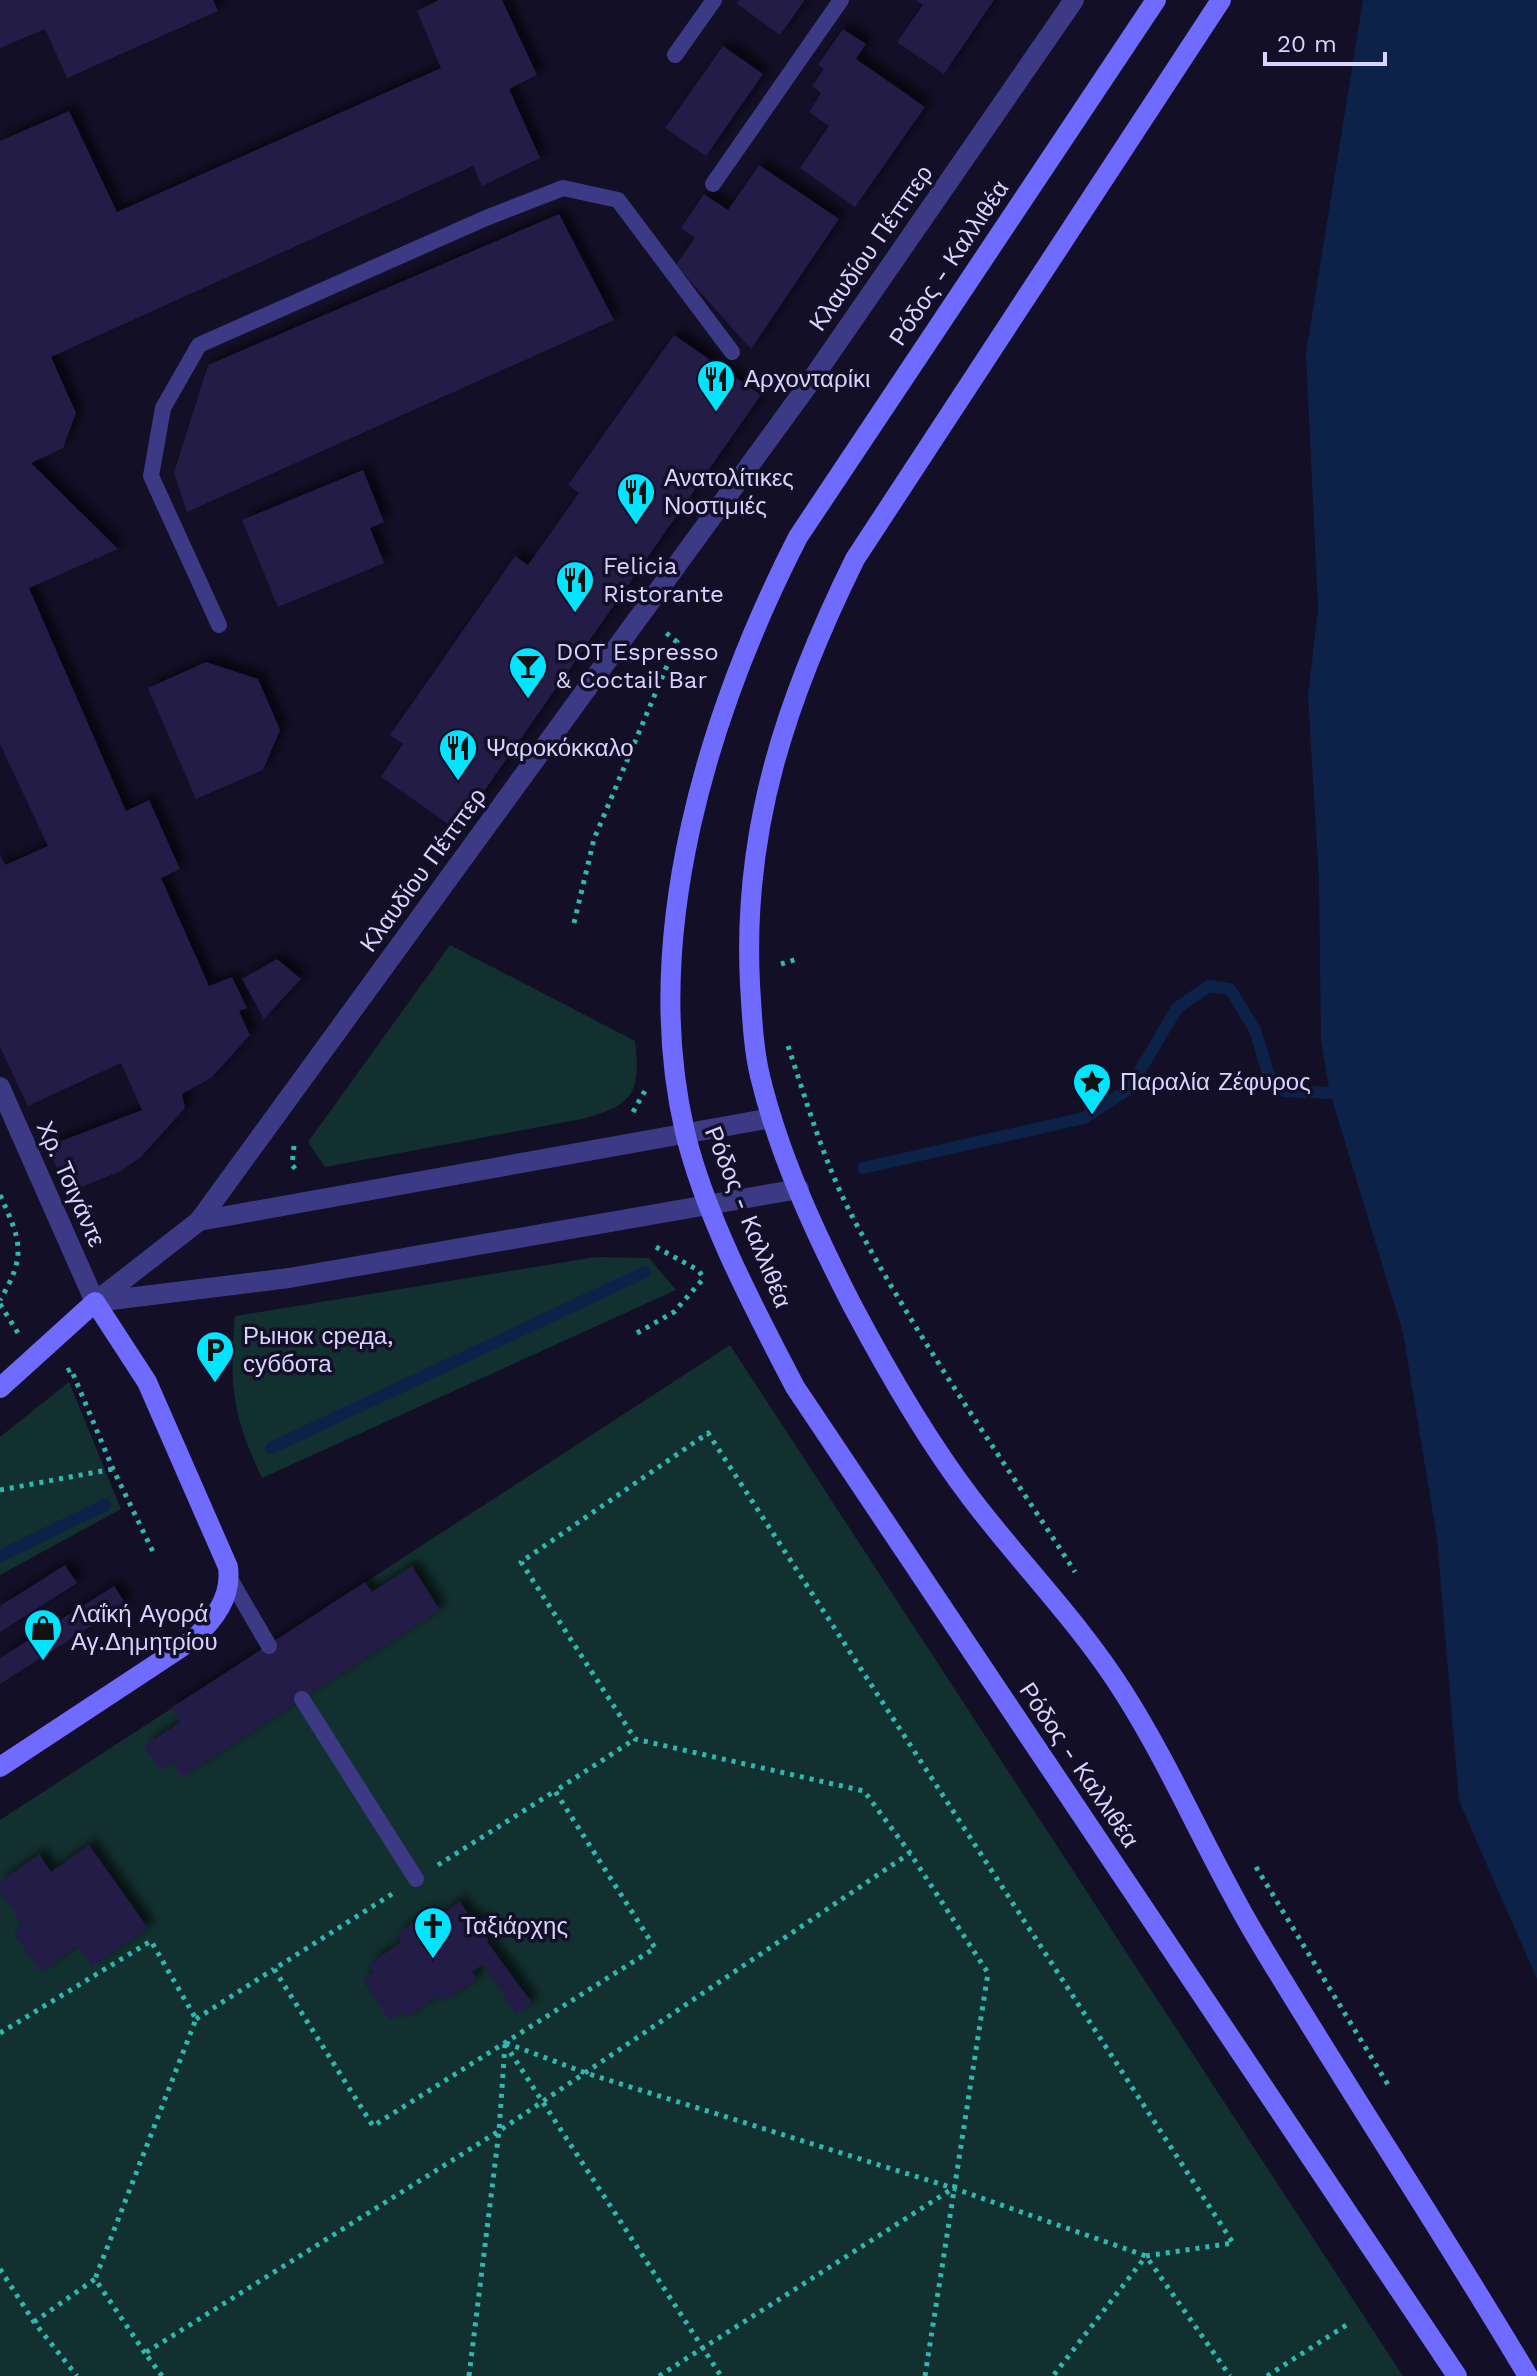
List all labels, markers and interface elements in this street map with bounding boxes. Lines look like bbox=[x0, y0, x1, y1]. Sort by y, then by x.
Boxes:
scale bar bbox=[1265, 16, 1385, 66]
text: 20 m bbox=[1277, 30, 1337, 58]
street label: Κλαυδίου Πέππερ bbox=[803, 160, 939, 336]
street label: Ρόδος - Καλλιθέα bbox=[883, 175, 1015, 351]
restaurant icon: Αρχονταρίκι bbox=[695, 358, 737, 413]
place label: Αρχονταρίκι bbox=[744, 365, 870, 393]
place label: Ανατολίτικες Νοστιμιές bbox=[664, 464, 794, 520]
restaurant icon: Ανατολίτικες Νοστιμιές bbox=[615, 471, 657, 526]
place label: Felicia Ristorante bbox=[603, 552, 724, 608]
restaurant icon: Felicia Ristorante bbox=[554, 559, 596, 614]
place label: DOT Espresso & Coctail Bar bbox=[556, 638, 719, 694]
bar icon: DOT Espresso & Coctail Bar bbox=[507, 645, 549, 700]
restaurant icon: Ψαροκόκκαλο bbox=[437, 727, 479, 782]
place label: Ψαροκόκκαλο bbox=[486, 734, 634, 762]
street label: Κλαυδίου Πέππερ bbox=[354, 783, 492, 957]
place icon: Παραλία Ζέφυρος bbox=[1071, 1061, 1113, 1116]
place label: Παραλία Ζέφυρος bbox=[1120, 1068, 1311, 1096]
street label: Χρ. Τσιγάντε bbox=[31, 1117, 111, 1251]
street label: Ρόδος - Καλλιθέα bbox=[699, 1122, 797, 1312]
place label: Рынок среда, суббота bbox=[243, 1322, 393, 1378]
parking icon: Рынок среда, суббота bbox=[194, 1329, 236, 1384]
place label: Λαΐκή Αγορά Αγ.Δημητρίου bbox=[71, 1600, 218, 1656]
shop icon: Λαΐκή Αγορά Αγ.Δημητρίου bbox=[22, 1607, 64, 1662]
street label: Ρόδος - Καλλιθέα bbox=[1013, 1677, 1145, 1853]
church icon: Ταξιάρχης bbox=[412, 1905, 454, 1960]
place label: Ταξιάρχης bbox=[461, 1912, 568, 1940]

